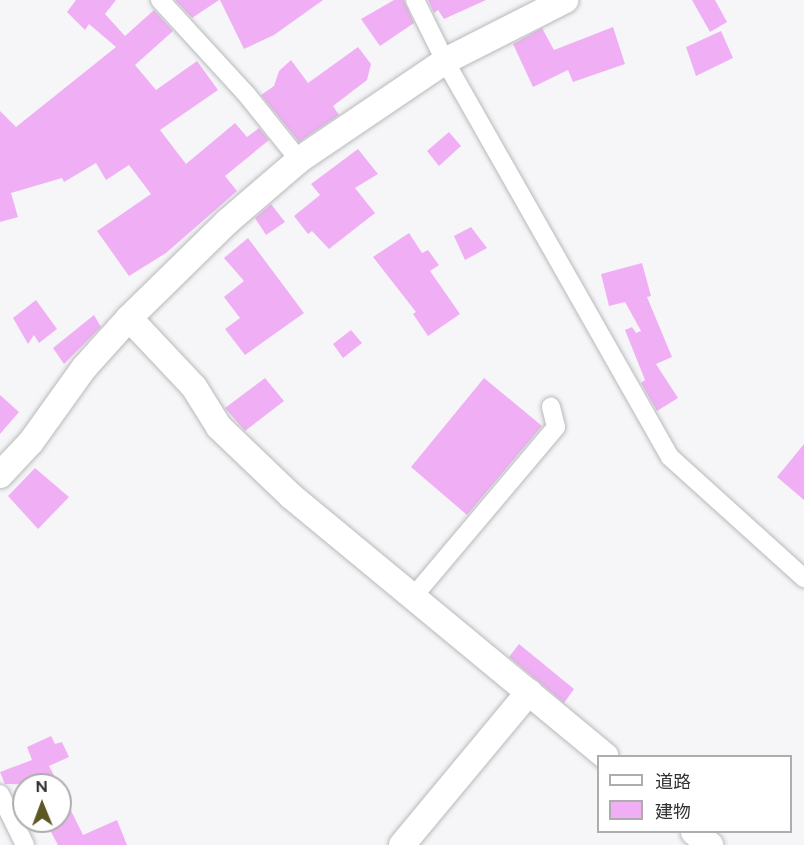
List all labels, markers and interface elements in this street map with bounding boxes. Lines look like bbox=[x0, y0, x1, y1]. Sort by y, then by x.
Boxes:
legend bbox=[597, 755, 792, 833]
text: 道路 bbox=[655, 771, 691, 793]
north arrow bbox=[12, 773, 72, 833]
text: N bbox=[35, 777, 48, 796]
text: 建物 bbox=[655, 801, 691, 823]

